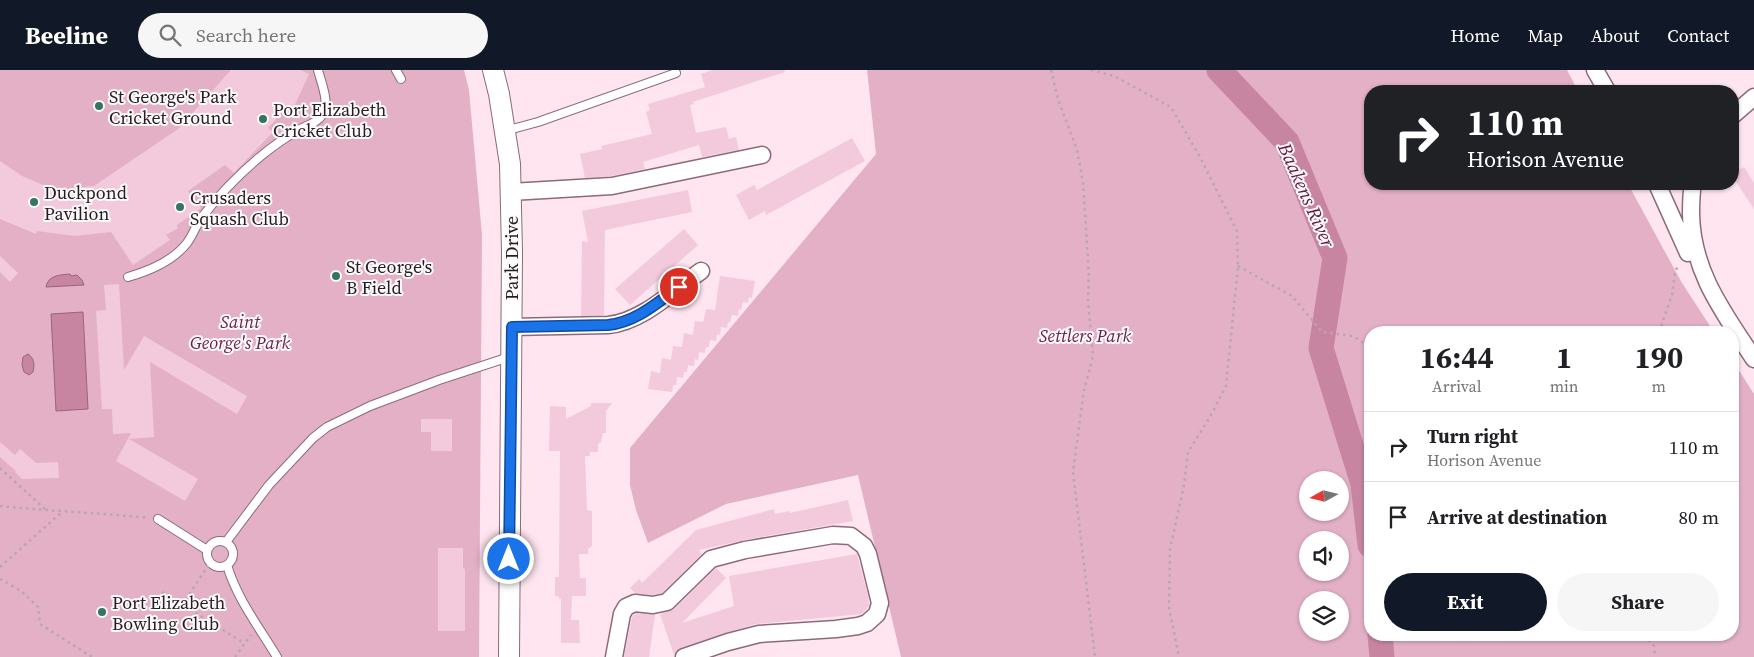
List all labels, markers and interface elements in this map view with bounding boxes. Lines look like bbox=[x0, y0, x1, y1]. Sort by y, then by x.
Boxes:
search box bbox=[138, 13, 488, 58]
text: Beeline bbox=[25, 19, 108, 52]
icon: search bbox=[156, 21, 184, 49]
text: Search here bbox=[196, 22, 296, 48]
text: Home bbox=[1451, 23, 1500, 48]
text: Map bbox=[1528, 23, 1563, 48]
text: About bbox=[1591, 23, 1639, 48]
text: Contact bbox=[1667, 23, 1729, 48]
place label: St George's Park Cricket Ground bbox=[109, 84, 237, 130]
place label: Port Elizabeth Cricket Club bbox=[273, 97, 386, 143]
text: 110 m bbox=[1467, 99, 1563, 147]
marker: St George's Park Cricket Ground bbox=[93, 100, 105, 112]
icon: right bbox=[1384, 105, 1449, 170]
marker: Port Elizabeth Cricket Club bbox=[257, 113, 269, 125]
water label: Baakens River bbox=[1272, 138, 1342, 253]
text: Horison Avenue bbox=[1467, 144, 1624, 174]
place label: Duckpond Pavilion bbox=[44, 180, 127, 226]
place label: Crusaders Squash Club bbox=[190, 185, 289, 231]
marker: Duckpond Pavilion bbox=[28, 196, 40, 208]
marker: Crusaders Squash Club bbox=[174, 201, 186, 213]
street label: Park Drive bbox=[499, 216, 524, 300]
place label: St George's B Field bbox=[346, 254, 433, 300]
pin bbox=[658, 266, 700, 308]
marker: St George's B Field bbox=[330, 270, 342, 282]
icon: arrive bbox=[665, 273, 693, 301]
park label: Saint George's Park bbox=[190, 309, 291, 355]
park label: Settlers Park bbox=[1039, 323, 1132, 348]
text: 16:44 bbox=[1420, 337, 1494, 378]
text: 1 bbox=[1556, 337, 1572, 378]
text: 190 bbox=[1634, 337, 1683, 378]
text: Arrival bbox=[1432, 375, 1482, 397]
text: min bbox=[1550, 375, 1579, 397]
text: m bbox=[1652, 375, 1666, 397]
text: Turn right bbox=[1427, 423, 1518, 449]
icon: right bbox=[1384, 433, 1412, 461]
text: 110 m bbox=[1669, 434, 1719, 460]
text: Horison Avenue bbox=[1427, 449, 1541, 471]
north arrow bbox=[1299, 471, 1349, 521]
map controls bbox=[1299, 471, 1349, 641]
icon: arrive bbox=[1384, 503, 1412, 531]
text: Arrive at destination bbox=[1427, 504, 1607, 530]
text: 80 m bbox=[1678, 504, 1719, 530]
button: sound bbox=[1299, 531, 1349, 581]
position arrow bbox=[482, 532, 534, 584]
button: Exit bbox=[1384, 573, 1547, 631]
button: Share bbox=[1557, 573, 1719, 631]
place label: Port Elizabeth Bowling Club bbox=[112, 590, 225, 636]
button: layers bbox=[1299, 591, 1349, 641]
marker: Port Elizabeth Bowling Club bbox=[96, 606, 108, 618]

